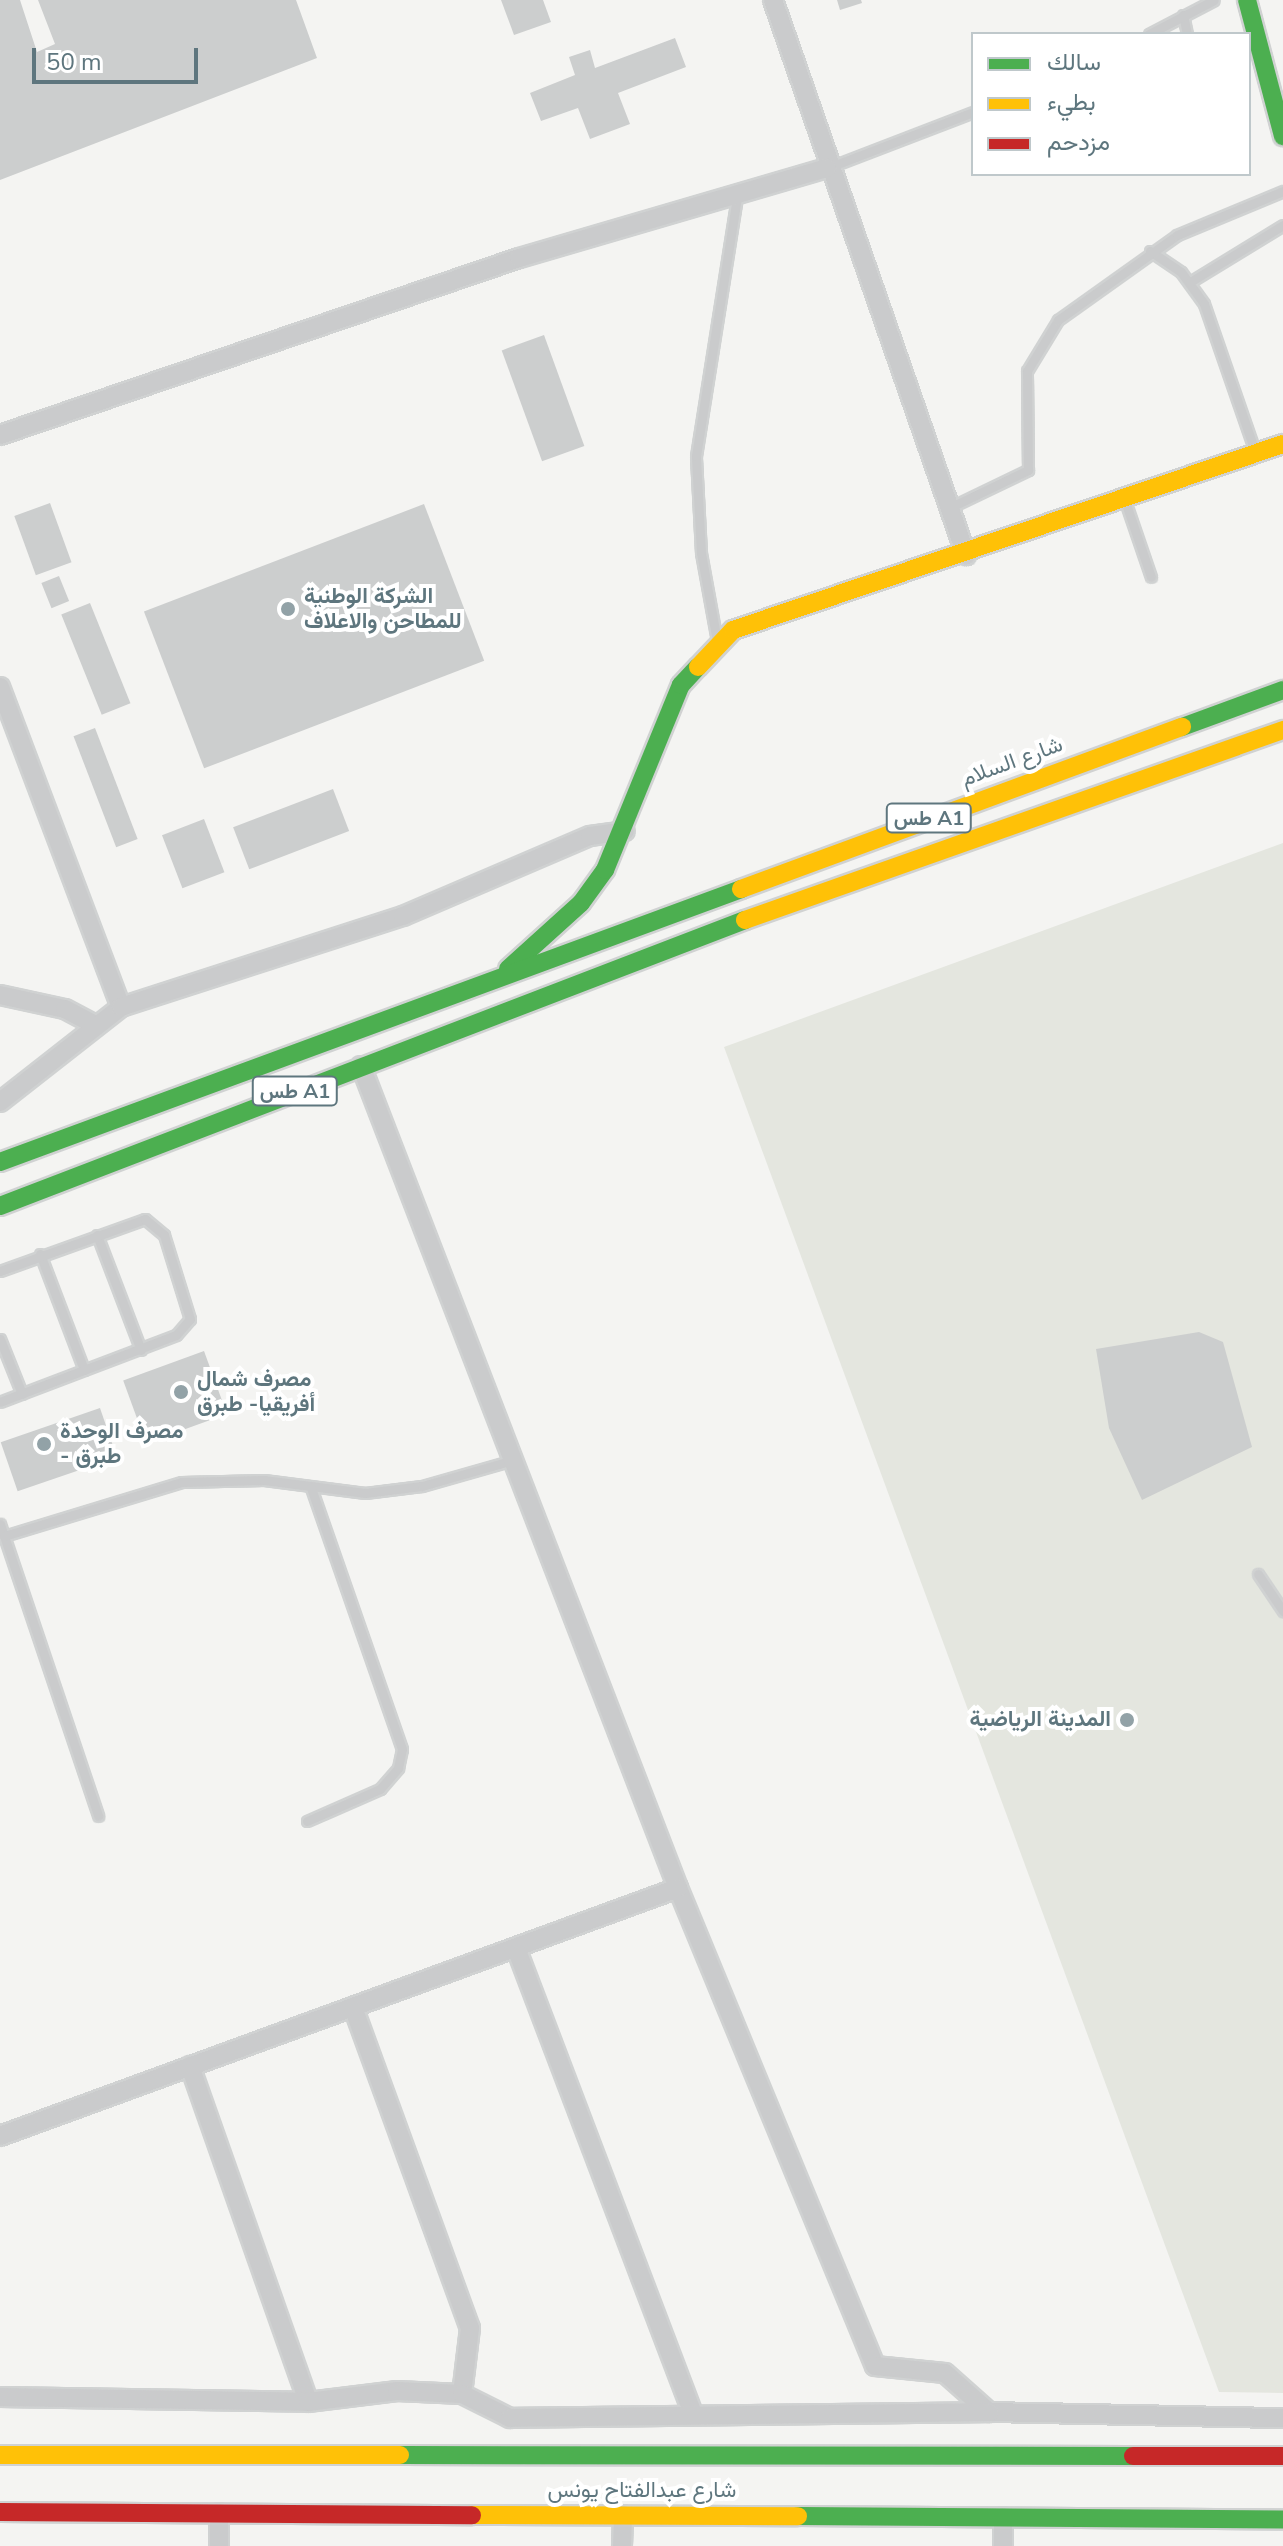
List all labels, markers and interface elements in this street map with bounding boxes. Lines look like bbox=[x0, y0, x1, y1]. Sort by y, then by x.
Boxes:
scale bar bbox=[36, 32, 202, 82]
legend bbox=[971, 32, 1251, 176]
text: 50 m bbox=[46, 46, 102, 78]
text: سالك bbox=[1047, 46, 1101, 78]
text: بطيء bbox=[1047, 86, 1096, 118]
text: مزدحم bbox=[1047, 126, 1110, 158]
place label: الشركة الوطنية للمطاحن والاعلاف bbox=[304, 583, 462, 634]
marker: الشركة الوطنية للمطاحن والاعلاف bbox=[279, 600, 297, 618]
street label: شارع السلام bbox=[958, 731, 1066, 793]
road number: طس A1 bbox=[885, 802, 973, 834]
road number: طس A1 bbox=[251, 1075, 339, 1107]
place label: مصرف شمال أفريقيا- طبرق bbox=[197, 1366, 315, 1418]
marker: مصرف شمال أفريقيا- طبرق bbox=[172, 1383, 190, 1401]
place label: مصرف الوحدة - طبرق bbox=[60, 1418, 183, 1470]
marker: مصرف الوحدة - طبرق bbox=[35, 1435, 53, 1453]
place label: المدينة الرياضية bbox=[970, 1707, 1111, 1733]
marker: المدينة الرياضية bbox=[1118, 1711, 1136, 1729]
street label: شارع عبدالفتاح يونس bbox=[548, 2478, 736, 2504]

